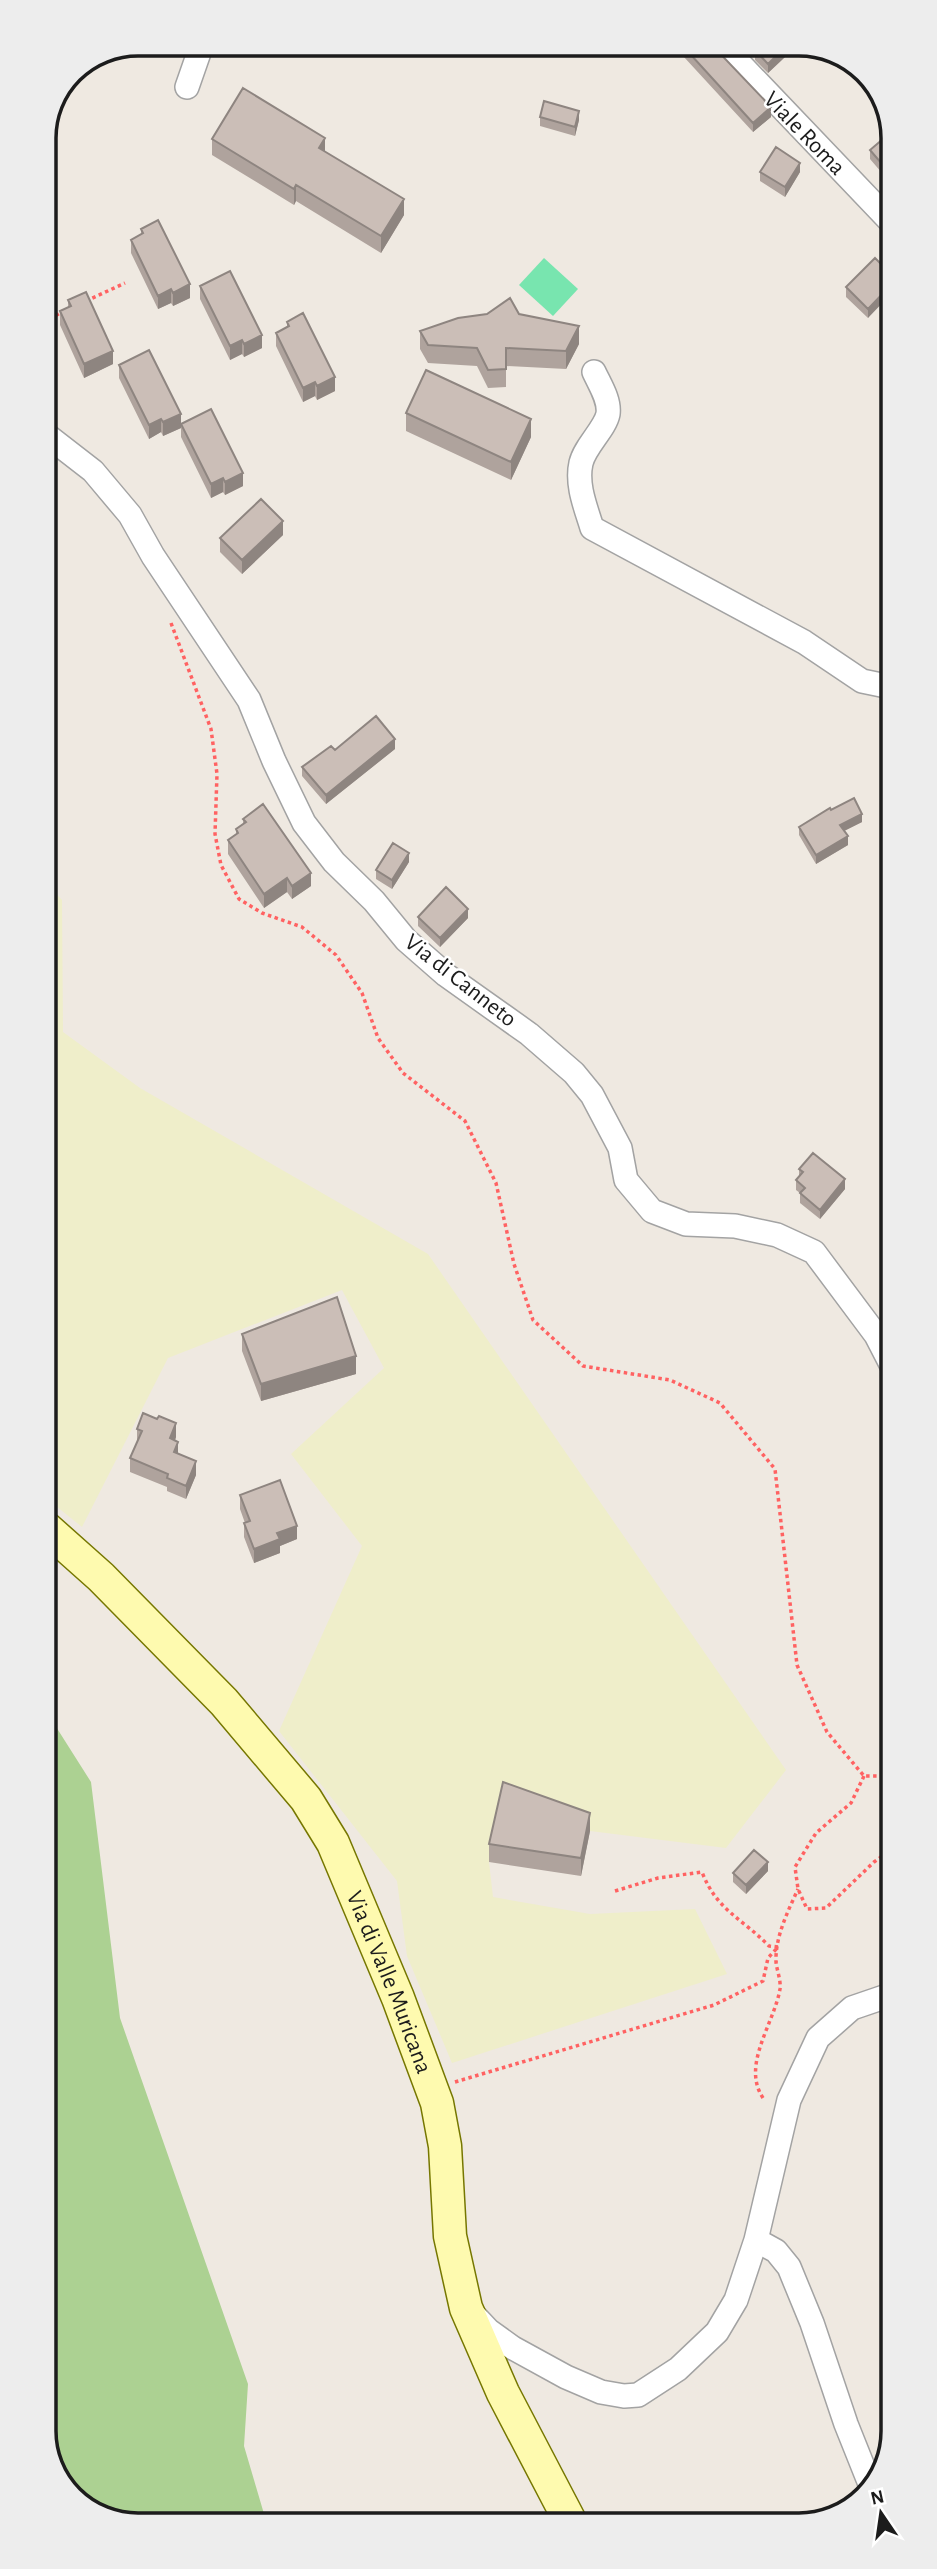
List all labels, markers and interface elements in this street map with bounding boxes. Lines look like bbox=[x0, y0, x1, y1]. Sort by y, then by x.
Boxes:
street label: Viale Roma bbox=[759, 87, 850, 180]
street label: Via di Canneto bbox=[400, 930, 521, 1032]
street label: Via di Valle Muricana bbox=[342, 1888, 436, 2077]
north arrow bbox=[846, 2478, 916, 2548]
text: N bbox=[869, 2487, 886, 2509]

